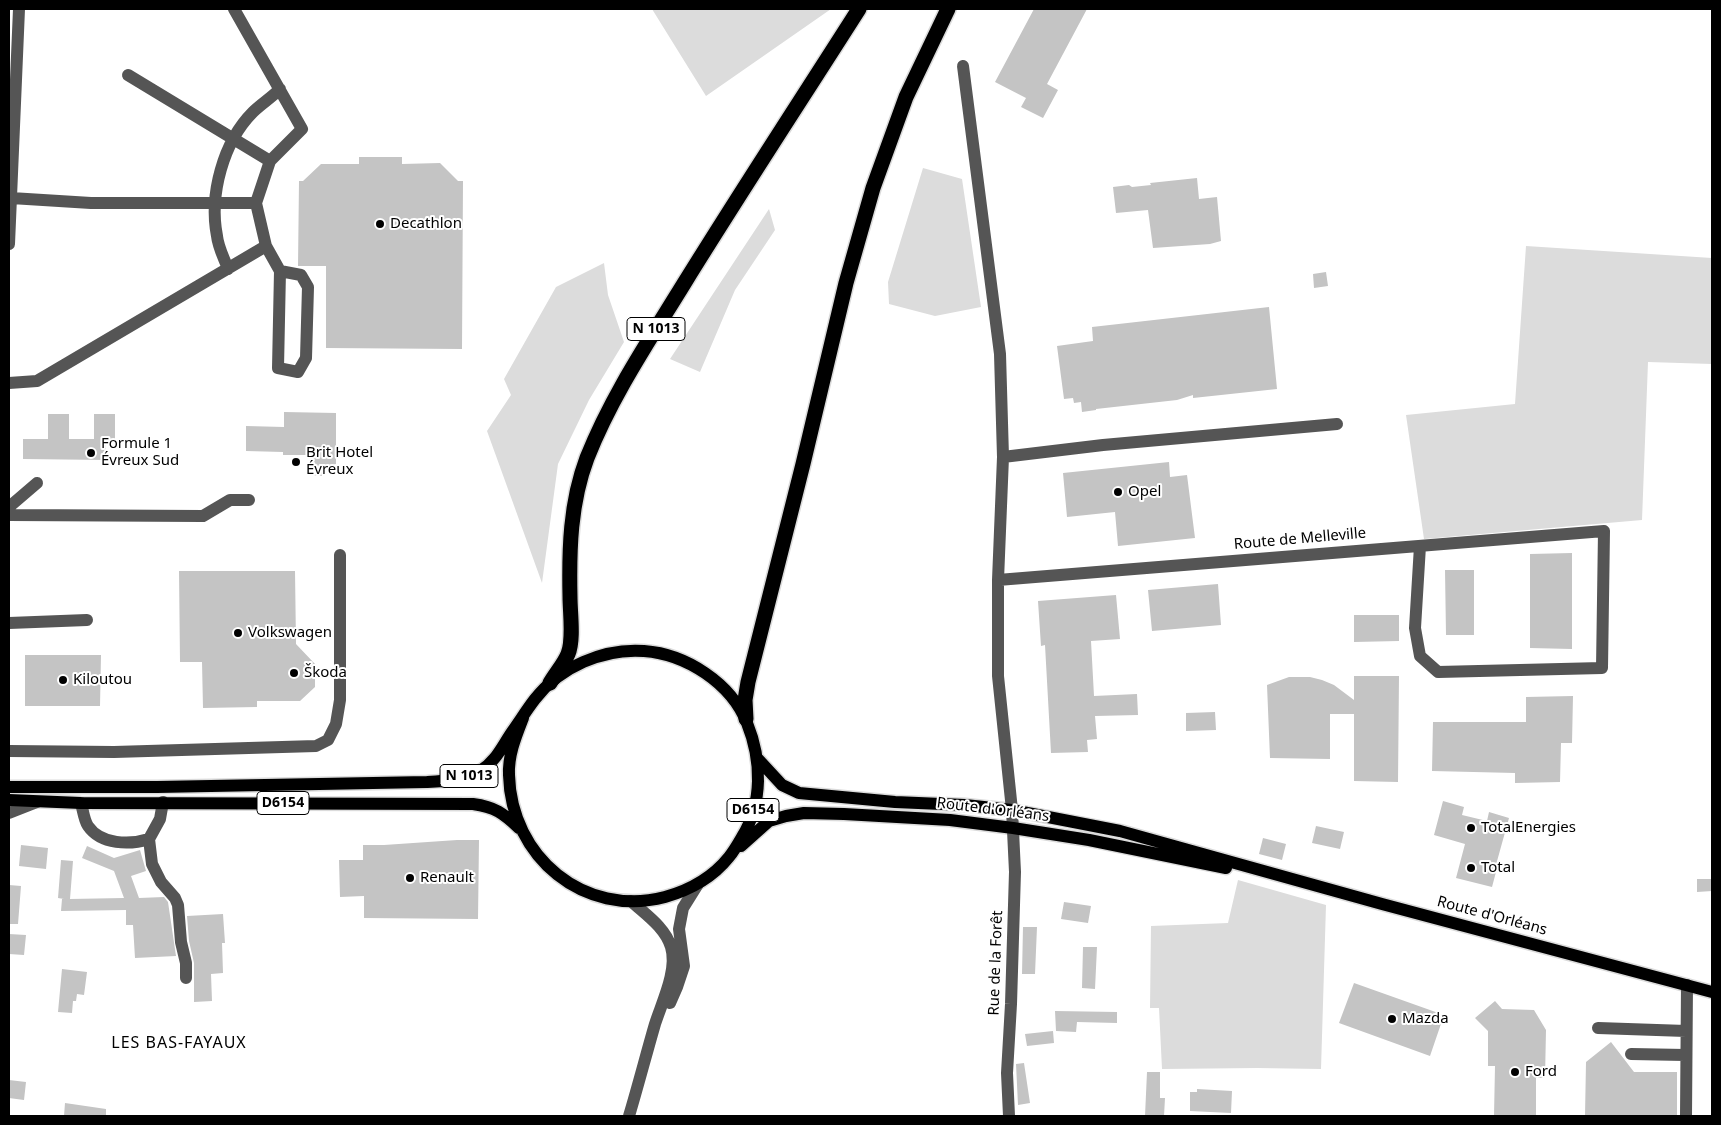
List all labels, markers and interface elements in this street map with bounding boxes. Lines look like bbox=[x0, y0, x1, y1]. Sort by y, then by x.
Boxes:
place label: Decathlon bbox=[390, 215, 462, 233]
marker: Decathlon bbox=[374, 218, 386, 230]
road number: N 1013 bbox=[627, 318, 685, 340]
place label: Formule 1 Évreux Sud bbox=[101, 435, 179, 470]
place label: Brit Hotel Évreux bbox=[306, 444, 373, 479]
marker: Formule 1 Évreux Sud bbox=[85, 447, 97, 459]
marker: Brit Hotel Évreux bbox=[290, 456, 302, 468]
place label: Opel bbox=[1128, 483, 1161, 501]
marker: Opel bbox=[1112, 486, 1124, 498]
street label: Route de Melleville bbox=[1233, 524, 1367, 554]
place label: Volkswagen bbox=[248, 624, 332, 642]
marker: Volkswagen bbox=[232, 627, 244, 639]
place label: Škoda bbox=[304, 664, 347, 682]
marker: Škoda bbox=[288, 667, 300, 679]
place label: Kiloutou bbox=[73, 671, 132, 689]
marker: Kiloutou bbox=[57, 674, 69, 686]
road number: N 1013 bbox=[440, 764, 498, 788]
road number: D6154 bbox=[257, 791, 309, 814]
street label: Route d'Orléans bbox=[936, 794, 1050, 826]
road number: D6154 bbox=[727, 798, 779, 822]
place label: TotalEnergies bbox=[1481, 819, 1576, 837]
marker: TotalEnergies bbox=[1465, 822, 1477, 834]
place label: Total bbox=[1481, 859, 1515, 877]
marker: Total bbox=[1465, 862, 1477, 874]
place label: Renault bbox=[420, 869, 474, 887]
marker: Renault bbox=[404, 872, 416, 884]
street label: Route d'Orléans bbox=[1435, 893, 1549, 939]
street label: Rue de la Forêt bbox=[985, 910, 1007, 1016]
place label: Mazda bbox=[1402, 1010, 1449, 1028]
marker: Mazda bbox=[1386, 1013, 1398, 1025]
district label: LES BAS-FAYAUX bbox=[110, 1033, 248, 1053]
place label: Ford bbox=[1525, 1063, 1557, 1081]
marker: Ford bbox=[1509, 1066, 1521, 1078]

